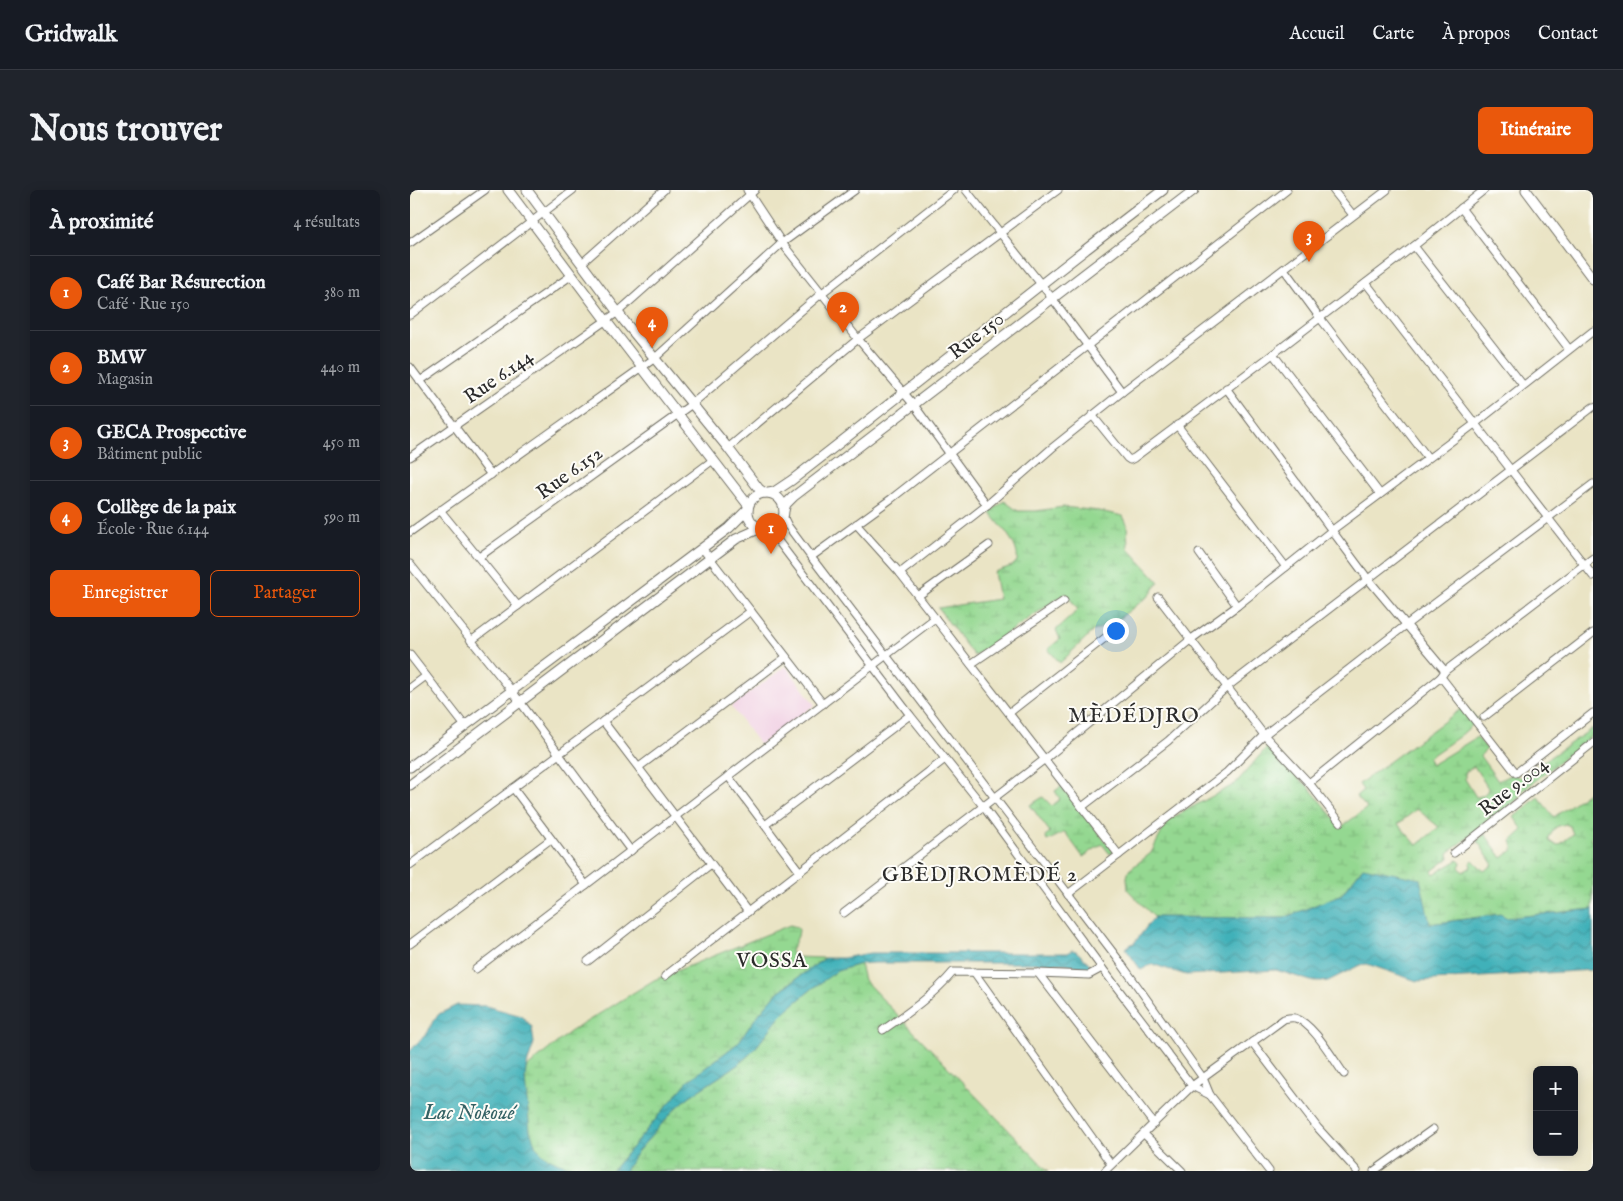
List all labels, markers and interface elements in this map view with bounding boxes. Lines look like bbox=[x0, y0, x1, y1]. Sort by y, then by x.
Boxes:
text: Gridwalk bbox=[25, 19, 117, 50]
text: Accueil bbox=[1290, 23, 1345, 46]
text: Carte bbox=[1373, 23, 1414, 46]
text: À propos bbox=[1442, 23, 1510, 46]
text: Contact bbox=[1538, 23, 1598, 46]
button: Itinéraire bbox=[1478, 107, 1593, 154]
text: Nous trouver bbox=[30, 108, 222, 153]
text: À proximité bbox=[50, 209, 153, 236]
text: 4 résultats bbox=[294, 213, 360, 233]
pin: 3 bbox=[1293, 221, 1325, 262]
text: Café Bar Résurection bbox=[97, 271, 266, 295]
text: 1 bbox=[63, 283, 69, 303]
text: 380 m bbox=[324, 283, 360, 303]
pin: 2 bbox=[827, 292, 859, 333]
text: Café · Rue 150 bbox=[97, 295, 190, 315]
pin: 4 bbox=[636, 307, 668, 348]
street label: Rue 150 bbox=[944, 307, 1010, 366]
street label: Rue 6.144 bbox=[459, 344, 538, 410]
text: BMW bbox=[97, 346, 146, 370]
text: 2 bbox=[62, 358, 70, 378]
text: 440 m bbox=[321, 358, 360, 378]
text: Magasin bbox=[97, 370, 153, 390]
text: GECA Prospective bbox=[97, 421, 246, 445]
text: 3 bbox=[63, 433, 69, 453]
text: 450 m bbox=[323, 433, 360, 453]
street label: Rue 6.152 bbox=[532, 441, 608, 506]
text: Bâtiment public bbox=[97, 445, 202, 465]
text: Collège de la paix bbox=[97, 496, 236, 520]
text: 4 bbox=[62, 508, 70, 528]
text: 590 m bbox=[324, 508, 360, 528]
pin: 1 bbox=[755, 513, 787, 554]
text: École · Rue 6.144 bbox=[97, 520, 209, 540]
button: Enregistrer bbox=[50, 570, 200, 617]
button: Partager bbox=[210, 570, 360, 617]
your location bbox=[1103, 618, 1129, 644]
district label: MÈDÉDJRO bbox=[1068, 702, 1200, 730]
street label: Rue 9.004 bbox=[1474, 752, 1554, 822]
district label: GBÈDJROMÈDÉ 2 bbox=[882, 861, 1078, 889]
district label: VOSSA bbox=[735, 948, 808, 975]
map controls bbox=[1533, 1066, 1578, 1156]
button: + bbox=[1533, 1066, 1578, 1111]
water label: Lac Nokoué bbox=[422, 1100, 518, 1127]
button: − bbox=[1533, 1111, 1578, 1156]

